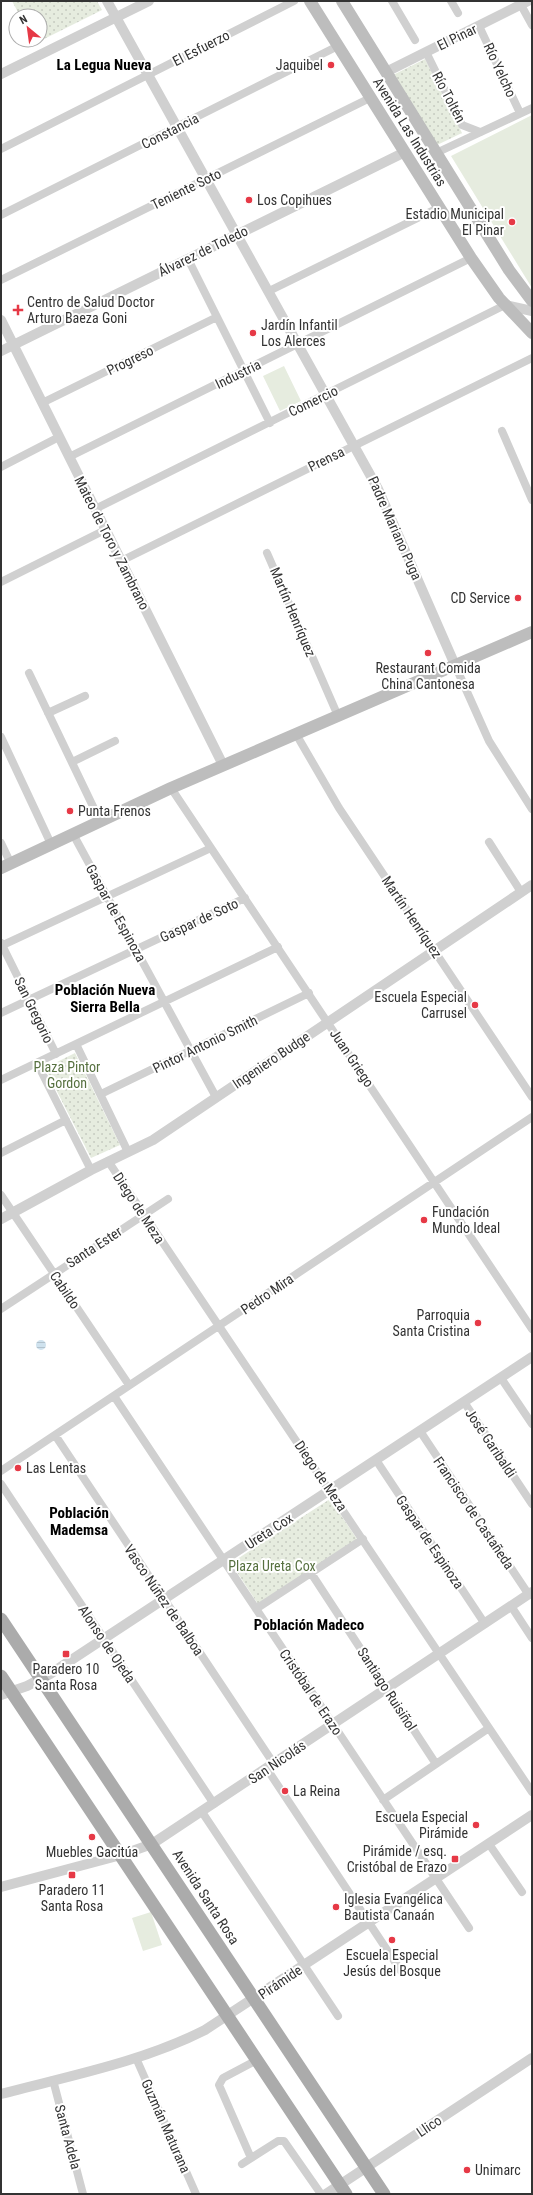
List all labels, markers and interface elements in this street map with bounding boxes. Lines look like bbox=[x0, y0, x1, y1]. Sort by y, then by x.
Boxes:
north arrow bbox=[8, 8, 48, 48]
text: N bbox=[17, 12, 30, 27]
street label: El Pinar bbox=[435, 21, 479, 53]
street label: El Esfuerzo bbox=[170, 27, 232, 69]
street label: Río Yelcho bbox=[481, 40, 519, 100]
district label: La Legua Nueva bbox=[57, 56, 151, 74]
place label: Jaquibel bbox=[276, 57, 323, 73]
marker: Jaquibel bbox=[326, 60, 336, 70]
street label: Río Toltén bbox=[429, 69, 469, 125]
street label: Avenida Las Industrias bbox=[370, 75, 450, 189]
street label: Constancia bbox=[139, 110, 201, 152]
street label: Teniente Soto bbox=[148, 165, 224, 213]
place label: Los Copihues bbox=[257, 192, 332, 208]
marker: Los Copihues bbox=[244, 195, 254, 205]
place label: Estadio Municipal El Pinar bbox=[406, 206, 504, 238]
marker: Estadio Municipal El Pinar bbox=[507, 217, 517, 227]
street label: Álvarez de Toledo bbox=[155, 221, 250, 280]
place label: Centro de Salud Doctor Arturo Baeza Goni bbox=[27, 294, 154, 326]
marker: Centro de Salud Doctor Arturo Baeza Goni bbox=[12, 304, 24, 316]
place label: Jardín Infantil Los Alerces bbox=[261, 317, 338, 349]
marker: Jardín Infantil Los Alerces bbox=[248, 328, 258, 338]
street label: Progreso bbox=[104, 342, 156, 378]
street label: Industria bbox=[213, 356, 263, 392]
street label: Comercio bbox=[286, 382, 340, 420]
street label: Prensa bbox=[305, 443, 347, 475]
street label: Mateo de Toro y Zambrano bbox=[71, 474, 153, 612]
street label: Padre Mariano Puga bbox=[365, 474, 425, 582]
street label: Martín Henríquez bbox=[267, 565, 319, 659]
place label: CD Service bbox=[450, 590, 510, 606]
marker: CD Service bbox=[513, 593, 523, 603]
marker: Restaurant Comida China Cantonesa bbox=[423, 648, 433, 658]
place label: Restaurant Comida China Cantonesa bbox=[375, 660, 481, 692]
place label: Punta Frenos bbox=[78, 803, 151, 819]
marker: Punta Frenos bbox=[65, 806, 75, 816]
street label: Gaspar de Espinoza bbox=[83, 861, 149, 965]
street label: Martín Henríquez bbox=[379, 873, 445, 961]
street label: Gaspar de Soto bbox=[157, 895, 241, 945]
street label: San Gregorio bbox=[11, 974, 57, 1046]
district label: Población Nueva Sierra Bella bbox=[55, 981, 155, 1016]
place label: Escuela Especial Carrusel bbox=[374, 989, 467, 1021]
marker: Escuela Especial Carrusel bbox=[470, 1000, 480, 1010]
street label: Pintor Antonio Smith bbox=[150, 1012, 260, 1076]
street label: Juan Griego bbox=[327, 1026, 377, 1090]
street label: Ingeniero Budge bbox=[229, 1028, 313, 1092]
park label: Plaza Pintor Gordon bbox=[34, 1059, 100, 1091]
street label: Diego de Meza bbox=[110, 1169, 168, 1247]
place label: Fundación Mundo Ideal bbox=[432, 1204, 500, 1236]
marker: Fundación Mundo Ideal bbox=[419, 1215, 429, 1225]
street label: Santa Ester bbox=[63, 1223, 125, 1271]
street label: Cabildo bbox=[47, 1268, 83, 1312]
street label: Pedro Mira bbox=[238, 1271, 296, 1317]
place label: Parroquia Santa Cristina bbox=[393, 1307, 470, 1339]
marker: Parroquia Santa Cristina bbox=[473, 1318, 483, 1328]
street label: José Garibaldi bbox=[462, 1406, 520, 1480]
street label: Diego de Meza bbox=[292, 1438, 350, 1514]
street label: Francisco de Castañeda bbox=[430, 1454, 518, 1572]
place label: Las Lentas bbox=[26, 1460, 86, 1476]
marker: Las Lentas bbox=[13, 1463, 23, 1473]
street label: Gaspar de Espinoza bbox=[393, 1492, 467, 1592]
district label: Población Mademsa bbox=[49, 1504, 109, 1539]
street label: Ureta Cox bbox=[242, 1510, 296, 1552]
street label: Vasco Núñez de Balboa bbox=[121, 1541, 207, 1659]
park label: Plaza Ureta Cox bbox=[228, 1558, 316, 1574]
street label: Alonso de Ojeda bbox=[75, 1602, 139, 1686]
district label: Población Madeco bbox=[254, 1616, 364, 1634]
street label: Santiago Ruisiñol bbox=[354, 1644, 420, 1734]
street label: Cristóbal de Erazo bbox=[276, 1646, 346, 1738]
marker: Paradero 10 Santa Rosa bbox=[61, 1649, 71, 1659]
place label: Paradero 10 Santa Rosa bbox=[33, 1661, 99, 1693]
street label: San Nicolás bbox=[245, 1737, 309, 1787]
place label: La Reina bbox=[293, 1783, 340, 1799]
marker: La Reina bbox=[280, 1786, 290, 1796]
place label: Escuela Especial Pirámide bbox=[375, 1809, 468, 1841]
marker: Escuela Especial Pirámide bbox=[471, 1820, 481, 1830]
marker: Muebles Gacitúa bbox=[87, 1832, 97, 1842]
place label: Pirámide / esq. Cristóbal de Erazo bbox=[347, 1843, 447, 1875]
place label: Muebles Gacitúa bbox=[46, 1844, 138, 1860]
street label: Avenida Santa Rosa bbox=[169, 1847, 243, 1947]
marker: Pirámide / esq. Cristóbal de Erazo bbox=[450, 1854, 460, 1864]
marker: Paradero 11 Santa Rosa bbox=[67, 1870, 77, 1880]
place label: Paradero 11 Santa Rosa bbox=[39, 1882, 105, 1914]
place label: Iglesia Evangélica Bautista Canaán bbox=[344, 1891, 443, 1923]
marker: Iglesia Evangélica Bautista Canaán bbox=[331, 1902, 341, 1912]
marker: Escuela Especial Jesús del Bosque bbox=[387, 1935, 397, 1945]
place label: Escuela Especial Jesús del Bosque bbox=[343, 1947, 441, 1979]
street label: Pirámide bbox=[255, 1961, 305, 2002]
street label: Guzmán Maturana bbox=[138, 2077, 194, 2175]
street label: Santa Adela bbox=[52, 2103, 84, 2171]
street label: Llico bbox=[414, 2112, 444, 2140]
place label: Unimarc bbox=[475, 2162, 521, 2178]
marker: Unimarc bbox=[462, 2165, 472, 2175]

